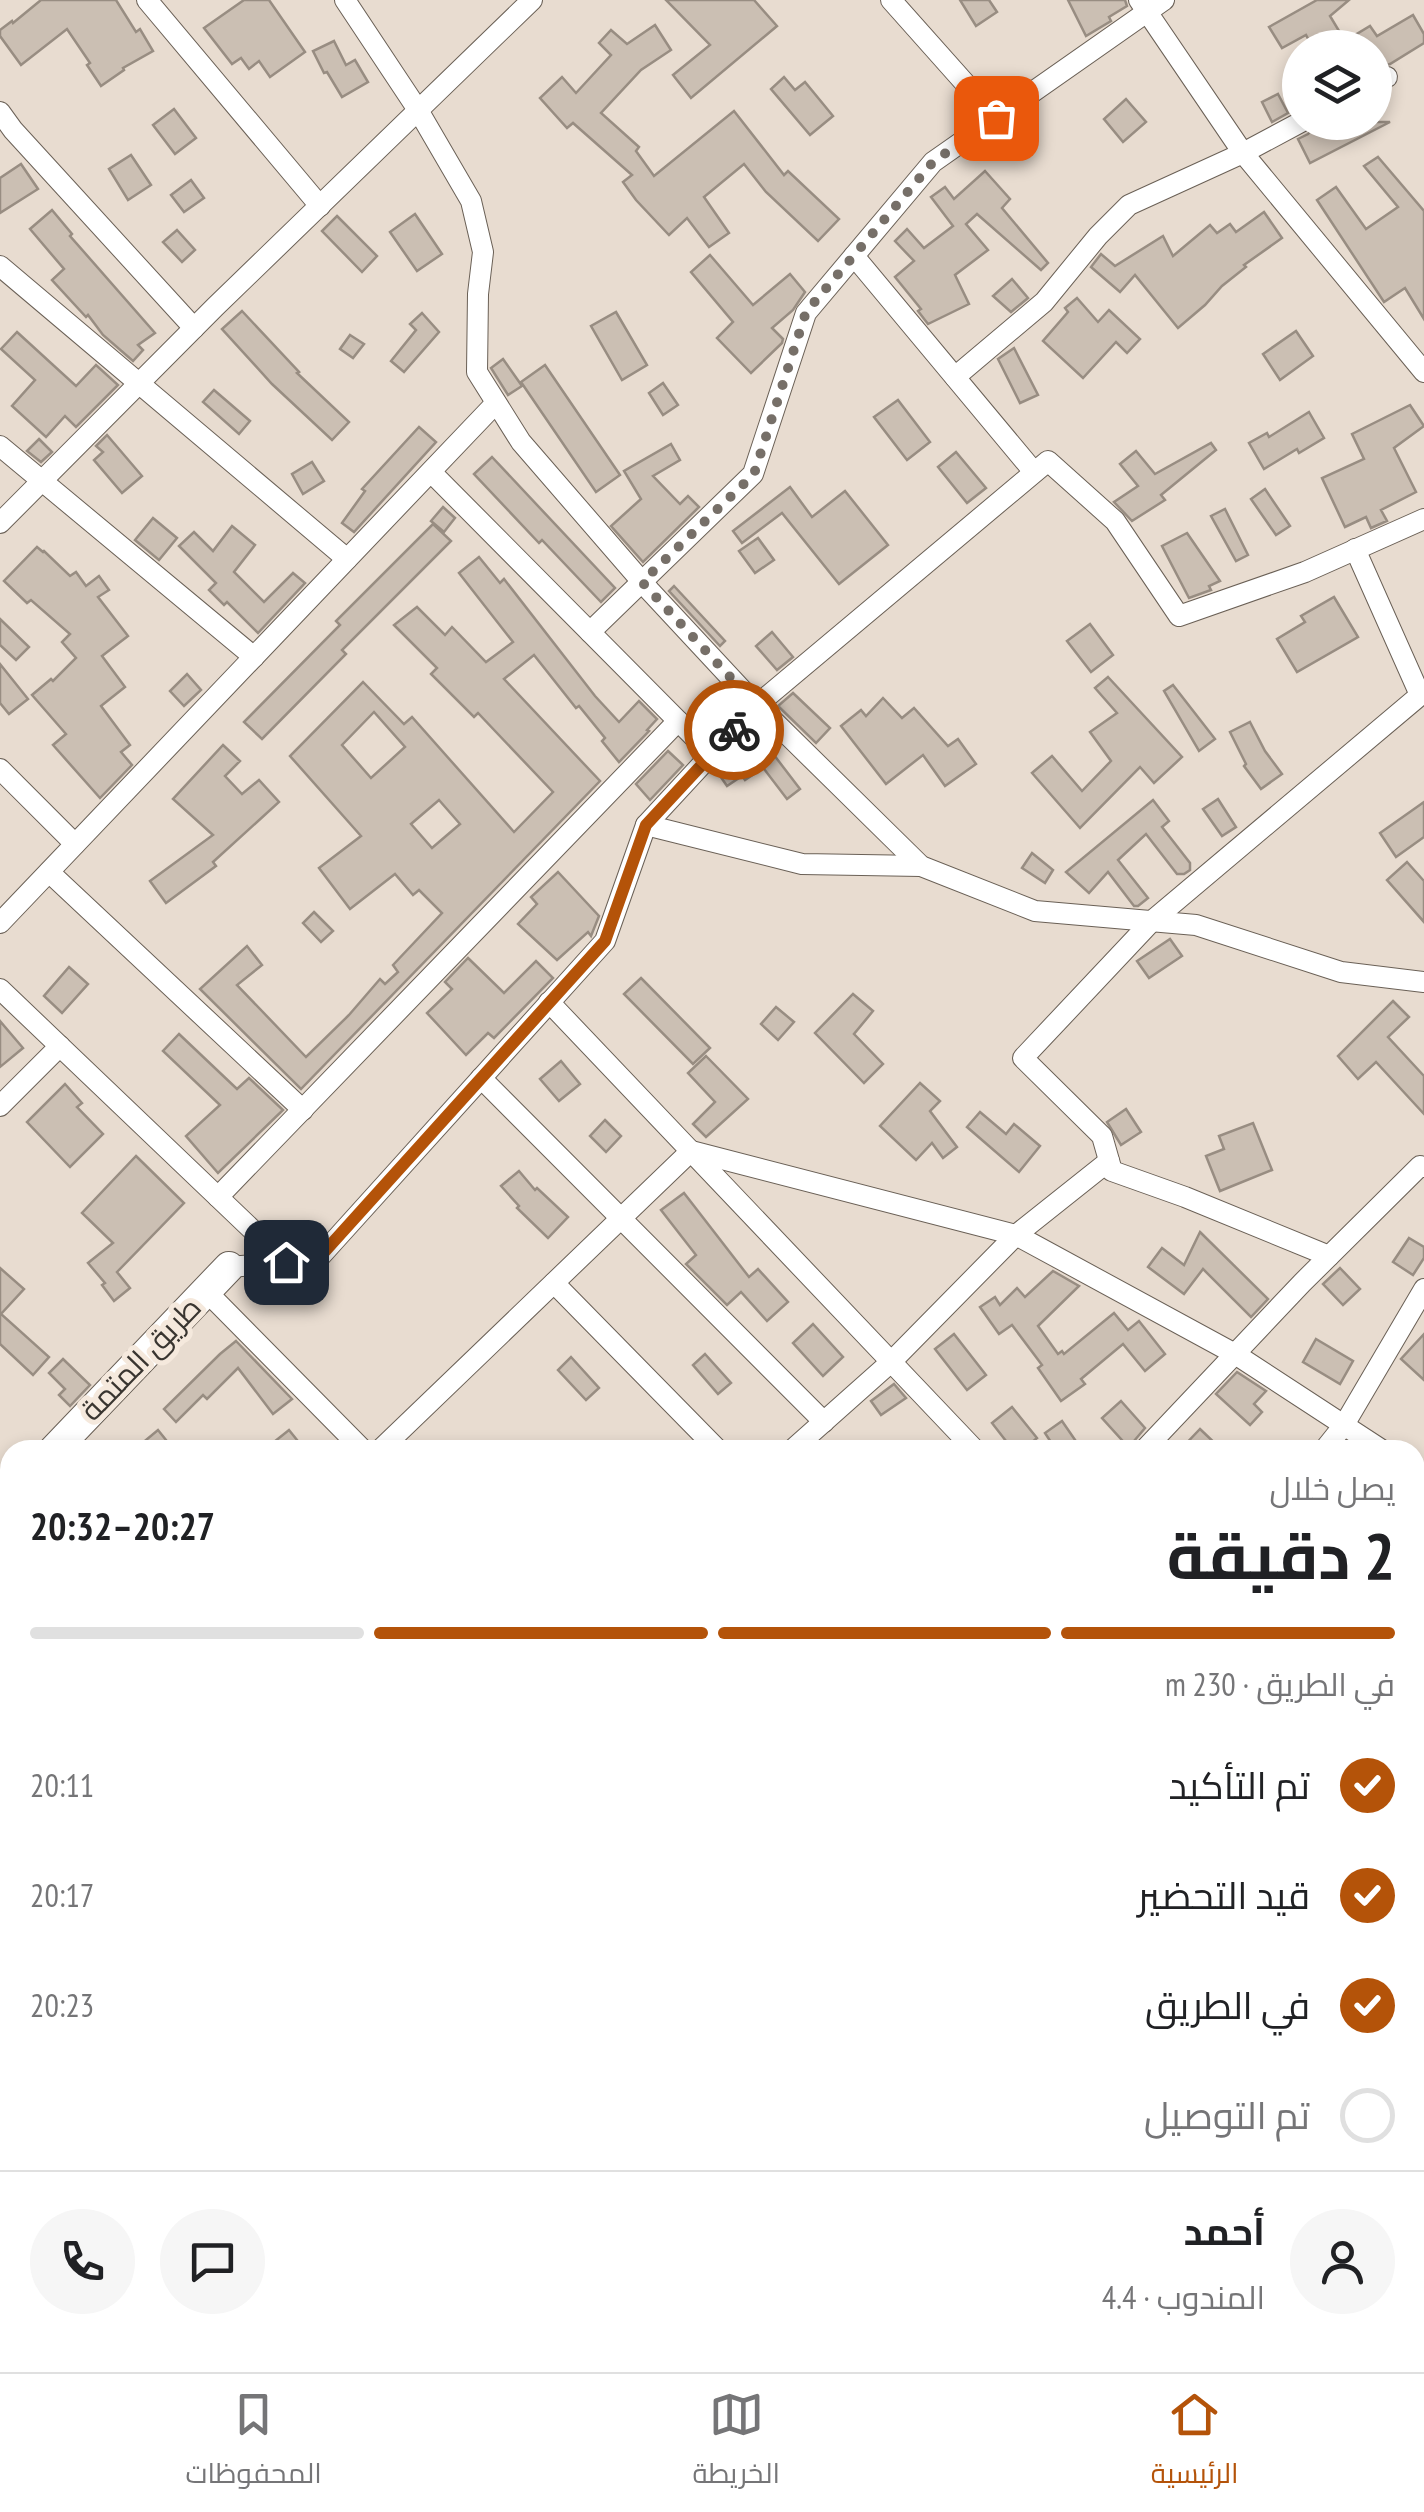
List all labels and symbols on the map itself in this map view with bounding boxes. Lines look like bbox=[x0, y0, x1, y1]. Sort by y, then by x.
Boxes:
pin bbox=[954, 76, 1039, 161]
courier bbox=[684, 680, 784, 780]
pin bbox=[244, 1220, 329, 1305]
street label: طريق المتمة bbox=[71, 1288, 209, 1428]

